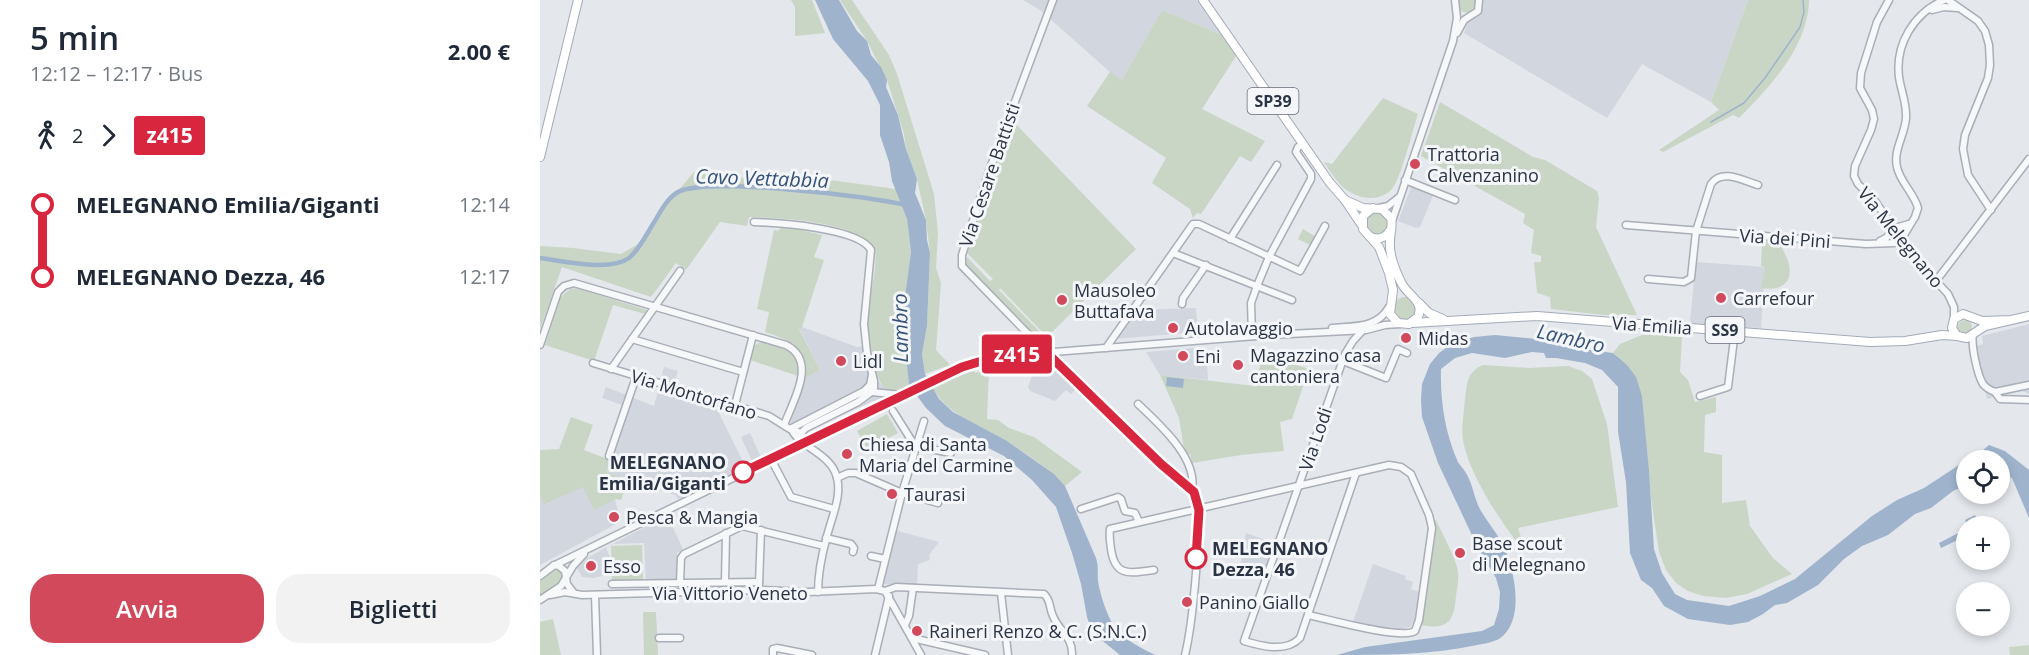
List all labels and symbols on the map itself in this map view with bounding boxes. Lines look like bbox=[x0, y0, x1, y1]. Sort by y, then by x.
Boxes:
road number: SP39 bbox=[1248, 88, 1298, 114]
street label: Via Cesare Battisti bbox=[953, 100, 1025, 250]
place label: Trattoria Calvenzanino bbox=[1427, 142, 1539, 187]
marker: Trattoria Calvenzanino bbox=[1408, 157, 1422, 171]
water label: Cavo Vettabbia bbox=[695, 162, 829, 194]
street label: Via Melegnano bbox=[1853, 181, 1949, 293]
street label: Via dei Pini bbox=[1739, 223, 1831, 253]
place label: Mausoleo Buttafava bbox=[1074, 278, 1156, 323]
place label: Carrefour bbox=[1733, 286, 1815, 310]
marker: Carrefour bbox=[1714, 291, 1728, 305]
water label: Lambro bbox=[886, 293, 914, 363]
marker: Mausoleo Buttafava bbox=[1055, 293, 1069, 307]
street label: Via Emilia bbox=[1611, 310, 1693, 340]
place label: Autolavaggio bbox=[1185, 316, 1293, 340]
water label: Lambro bbox=[1534, 317, 1608, 359]
road number: SS9 bbox=[1706, 317, 1744, 343]
marker: Autolavaggio bbox=[1166, 321, 1180, 335]
place label: Midas bbox=[1418, 326, 1468, 350]
marker: Midas bbox=[1399, 331, 1413, 345]
line badge: z415 bbox=[975, 334, 1059, 374]
place label: Magazzino casa cantoniera bbox=[1250, 343, 1381, 388]
place label: Eni bbox=[1195, 344, 1221, 368]
place label: Lidl bbox=[853, 349, 883, 373]
marker: Eni bbox=[1176, 349, 1190, 363]
marker: Lidl bbox=[834, 354, 848, 368]
marker: Magazzino casa cantoniera bbox=[1231, 358, 1245, 372]
street label: Via Montorfano bbox=[628, 363, 760, 425]
street label: Via Lodi bbox=[1293, 404, 1337, 474]
place label: Chiesa di Santa Maria del Carmine bbox=[859, 432, 1013, 477]
marker: Chiesa di Santa Maria del Carmine bbox=[840, 447, 854, 461]
place label: MELEGNANO Emilia/Giganti bbox=[599, 450, 726, 495]
marker: MELEGNANO Emilia/Giganti bbox=[732, 461, 754, 483]
place label: Taurasi bbox=[904, 482, 965, 506]
marker: Taurasi bbox=[885, 487, 899, 501]
place label: Pesca & Mangia bbox=[626, 505, 758, 529]
marker: Pesca & Mangia bbox=[607, 510, 621, 524]
place label: Base scout di Melegnano bbox=[1472, 531, 1586, 576]
place label: MELEGNANO Dezza, 46 bbox=[1212, 536, 1328, 581]
marker: Base scout di Melegnano bbox=[1453, 546, 1467, 560]
marker: MELEGNANO Dezza, 46 bbox=[1185, 547, 1207, 569]
place label: Esso bbox=[603, 554, 641, 578]
marker: Esso bbox=[584, 559, 598, 573]
street label: Via Vittorio Veneto bbox=[652, 581, 808, 605]
place label: Panino Giallo bbox=[1199, 590, 1310, 614]
marker: Panino Giallo bbox=[1180, 595, 1194, 609]
place label: Raineri Renzo & C. (S.N.C.) bbox=[929, 619, 1147, 643]
marker: Raineri Renzo & C. (S.N.C.) bbox=[910, 624, 924, 638]

